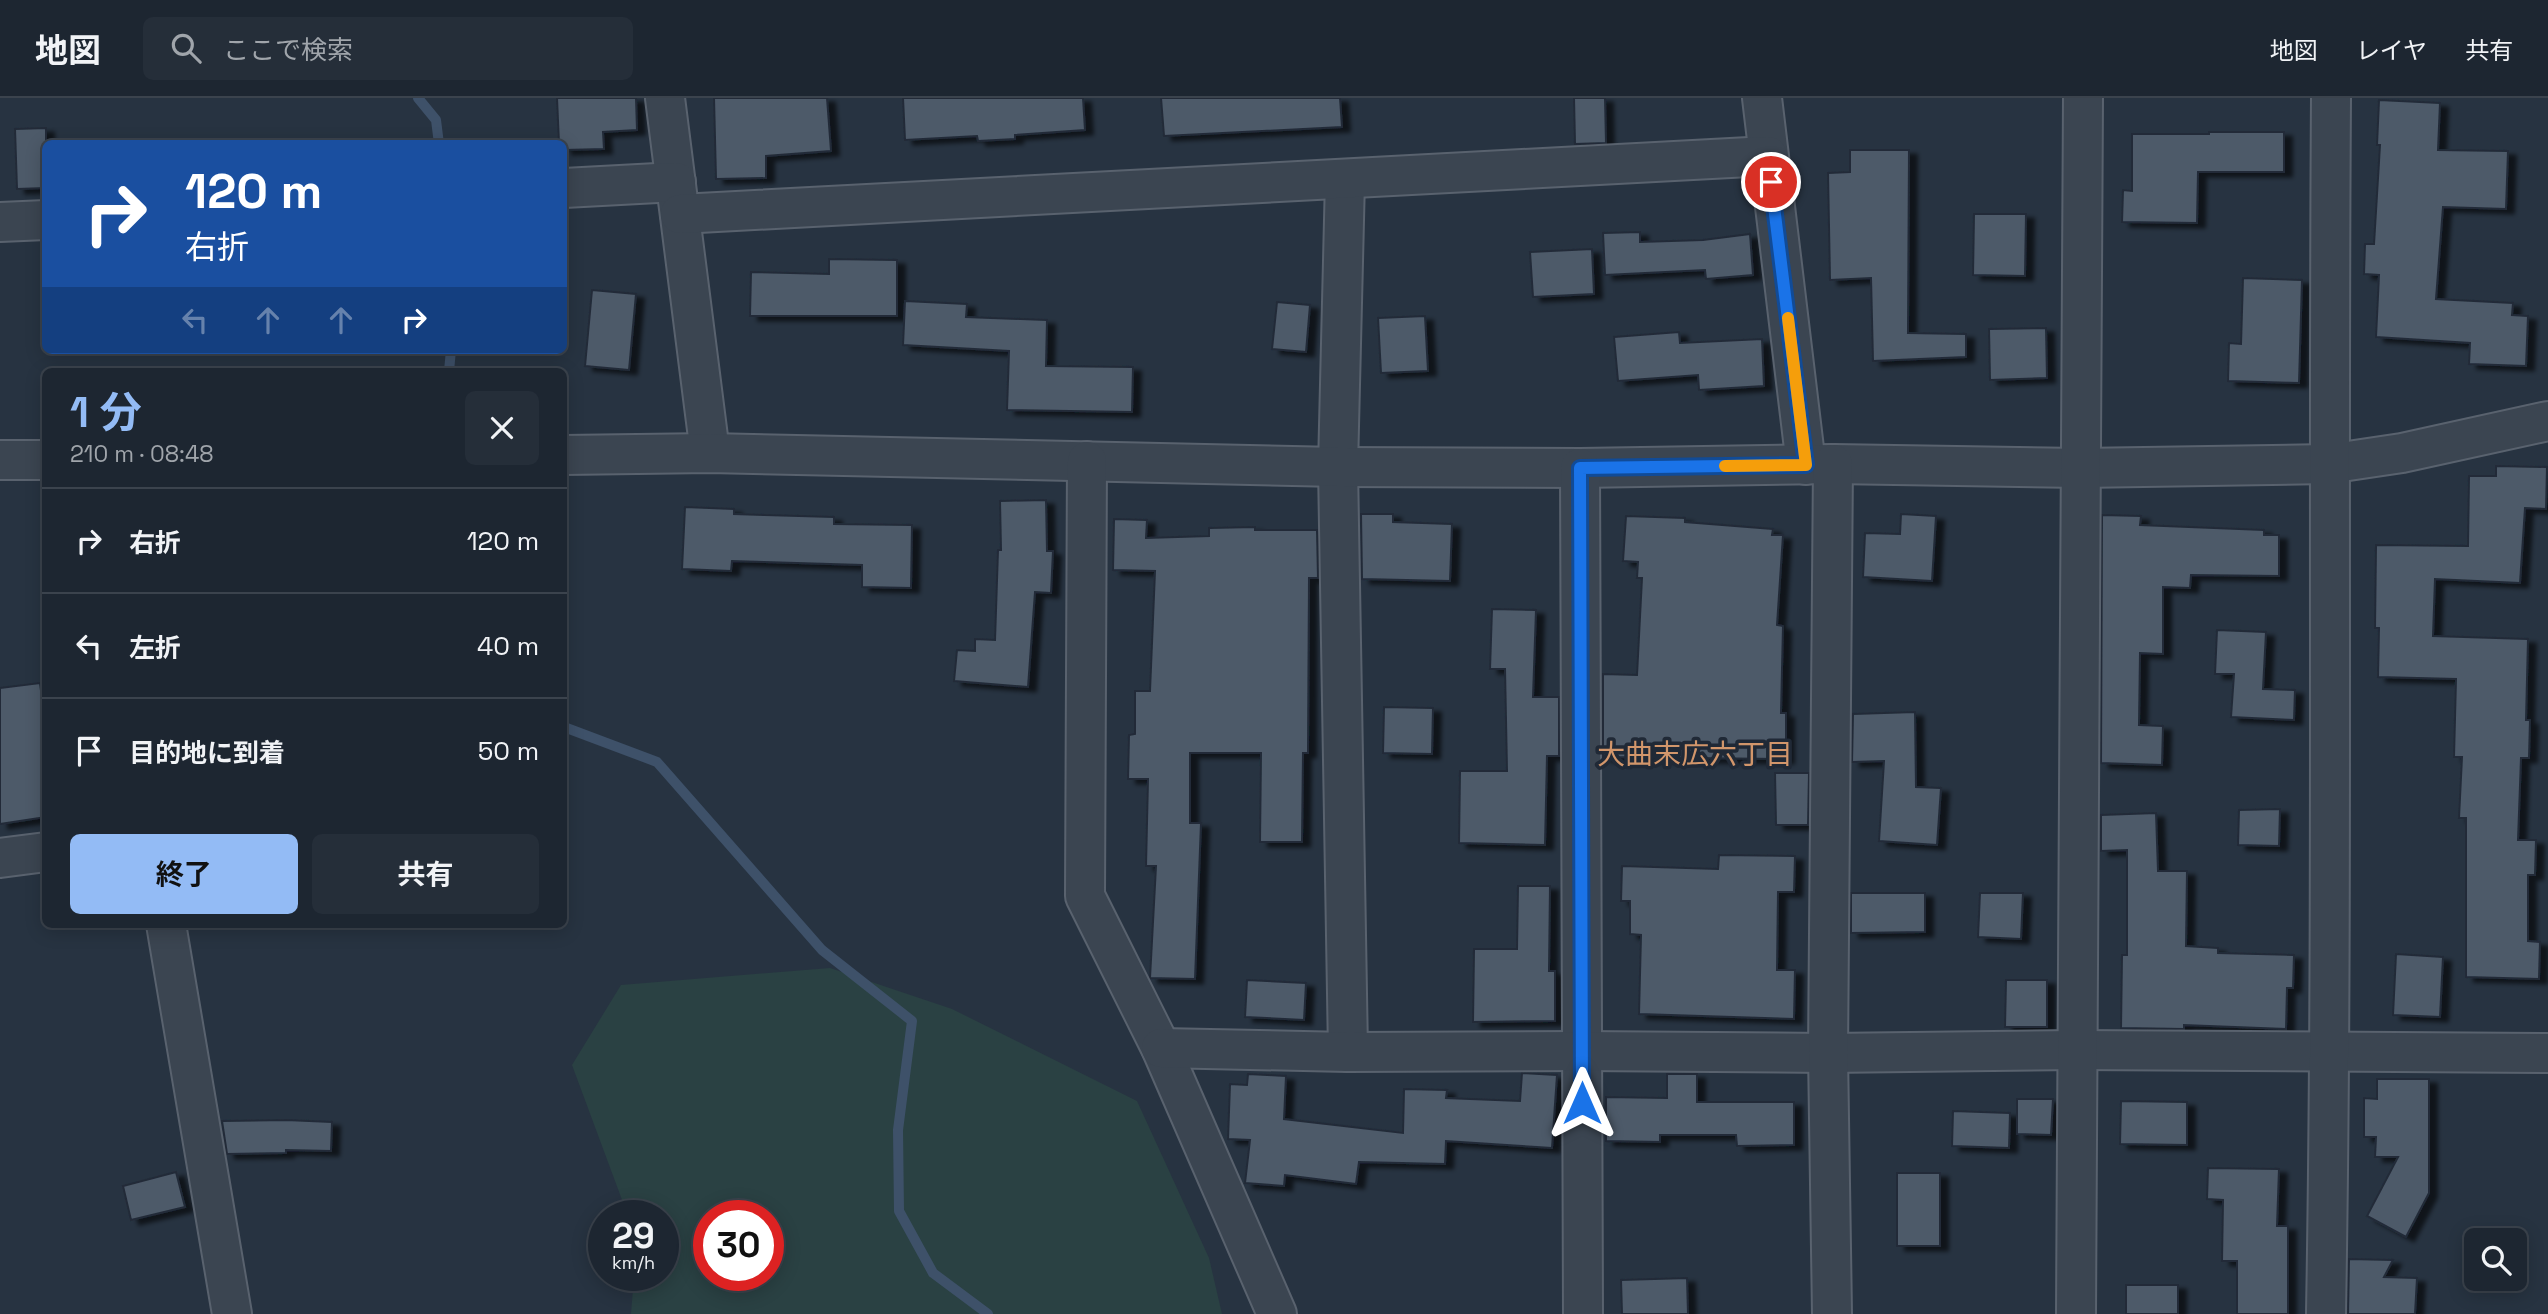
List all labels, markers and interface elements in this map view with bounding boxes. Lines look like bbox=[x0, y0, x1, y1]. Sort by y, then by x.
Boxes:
search box bbox=[143, 17, 633, 80]
icon: search bbox=[167, 29, 205, 67]
text: 地図 bbox=[35, 30, 101, 72]
text: ここで検索 bbox=[223, 33, 353, 67]
text: 地図 bbox=[2270, 35, 2318, 66]
text: レイヤ bbox=[2356, 35, 2427, 66]
text: 共有 bbox=[2465, 35, 2513, 66]
pin bbox=[1741, 152, 1801, 212]
text: 120 m bbox=[185, 160, 322, 222]
icon: arrive bbox=[1752, 163, 1790, 201]
icon: right bbox=[70, 168, 161, 259]
text: 右折 bbox=[185, 227, 249, 267]
icon: left bbox=[176, 301, 214, 339]
icon: ahead bbox=[249, 301, 287, 339]
icon: ahead bbox=[322, 301, 360, 339]
icon: right bbox=[395, 301, 433, 339]
text: 1 分 bbox=[70, 386, 142, 439]
button: close bbox=[465, 391, 539, 465]
text: 210 m · 08:48 bbox=[70, 439, 214, 469]
icon: right bbox=[70, 522, 108, 560]
text: 120 m bbox=[467, 524, 539, 558]
text: 右折 bbox=[129, 526, 181, 560]
icon: left bbox=[70, 627, 108, 665]
text: 40 m bbox=[477, 629, 539, 663]
text: 左折 bbox=[129, 631, 181, 665]
icon: arrive bbox=[70, 732, 108, 770]
text: 50 m bbox=[478, 734, 539, 768]
text: 目的地に到着 bbox=[129, 736, 285, 770]
district label: 大曲末広六丁目 bbox=[1597, 736, 1793, 772]
button: 終了 bbox=[70, 834, 298, 914]
button: 共有 bbox=[312, 834, 539, 914]
position arrow bbox=[1545, 1066, 1619, 1140]
speed limit sign: 30 bbox=[693, 1200, 784, 1291]
text: 29 bbox=[612, 1214, 655, 1258]
map controls bbox=[2464, 1228, 2527, 1291]
button: search bbox=[2464, 1228, 2527, 1291]
text: km/h bbox=[612, 1251, 655, 1274]

